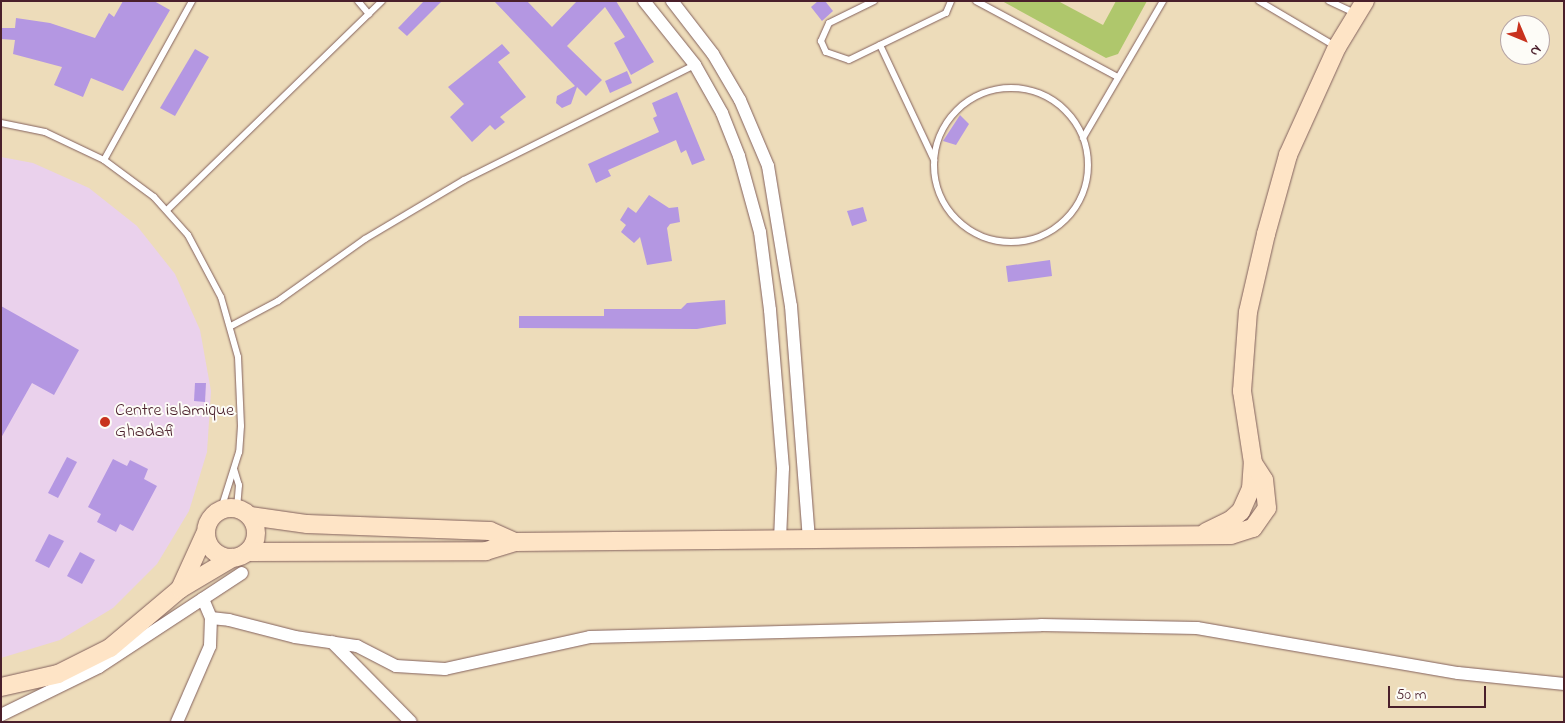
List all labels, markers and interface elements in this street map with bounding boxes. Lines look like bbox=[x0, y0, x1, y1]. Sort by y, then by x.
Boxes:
north arrow bbox=[1500, 15, 1550, 65]
text: N bbox=[1524, 39, 1546, 61]
place label: Centre islamique Ghadafi bbox=[115, 401, 234, 444]
marker: Centre islamique Ghadafi bbox=[99, 416, 111, 428]
scale bar bbox=[1390, 676, 1488, 708]
text: 50 m bbox=[1396, 684, 1426, 706]

